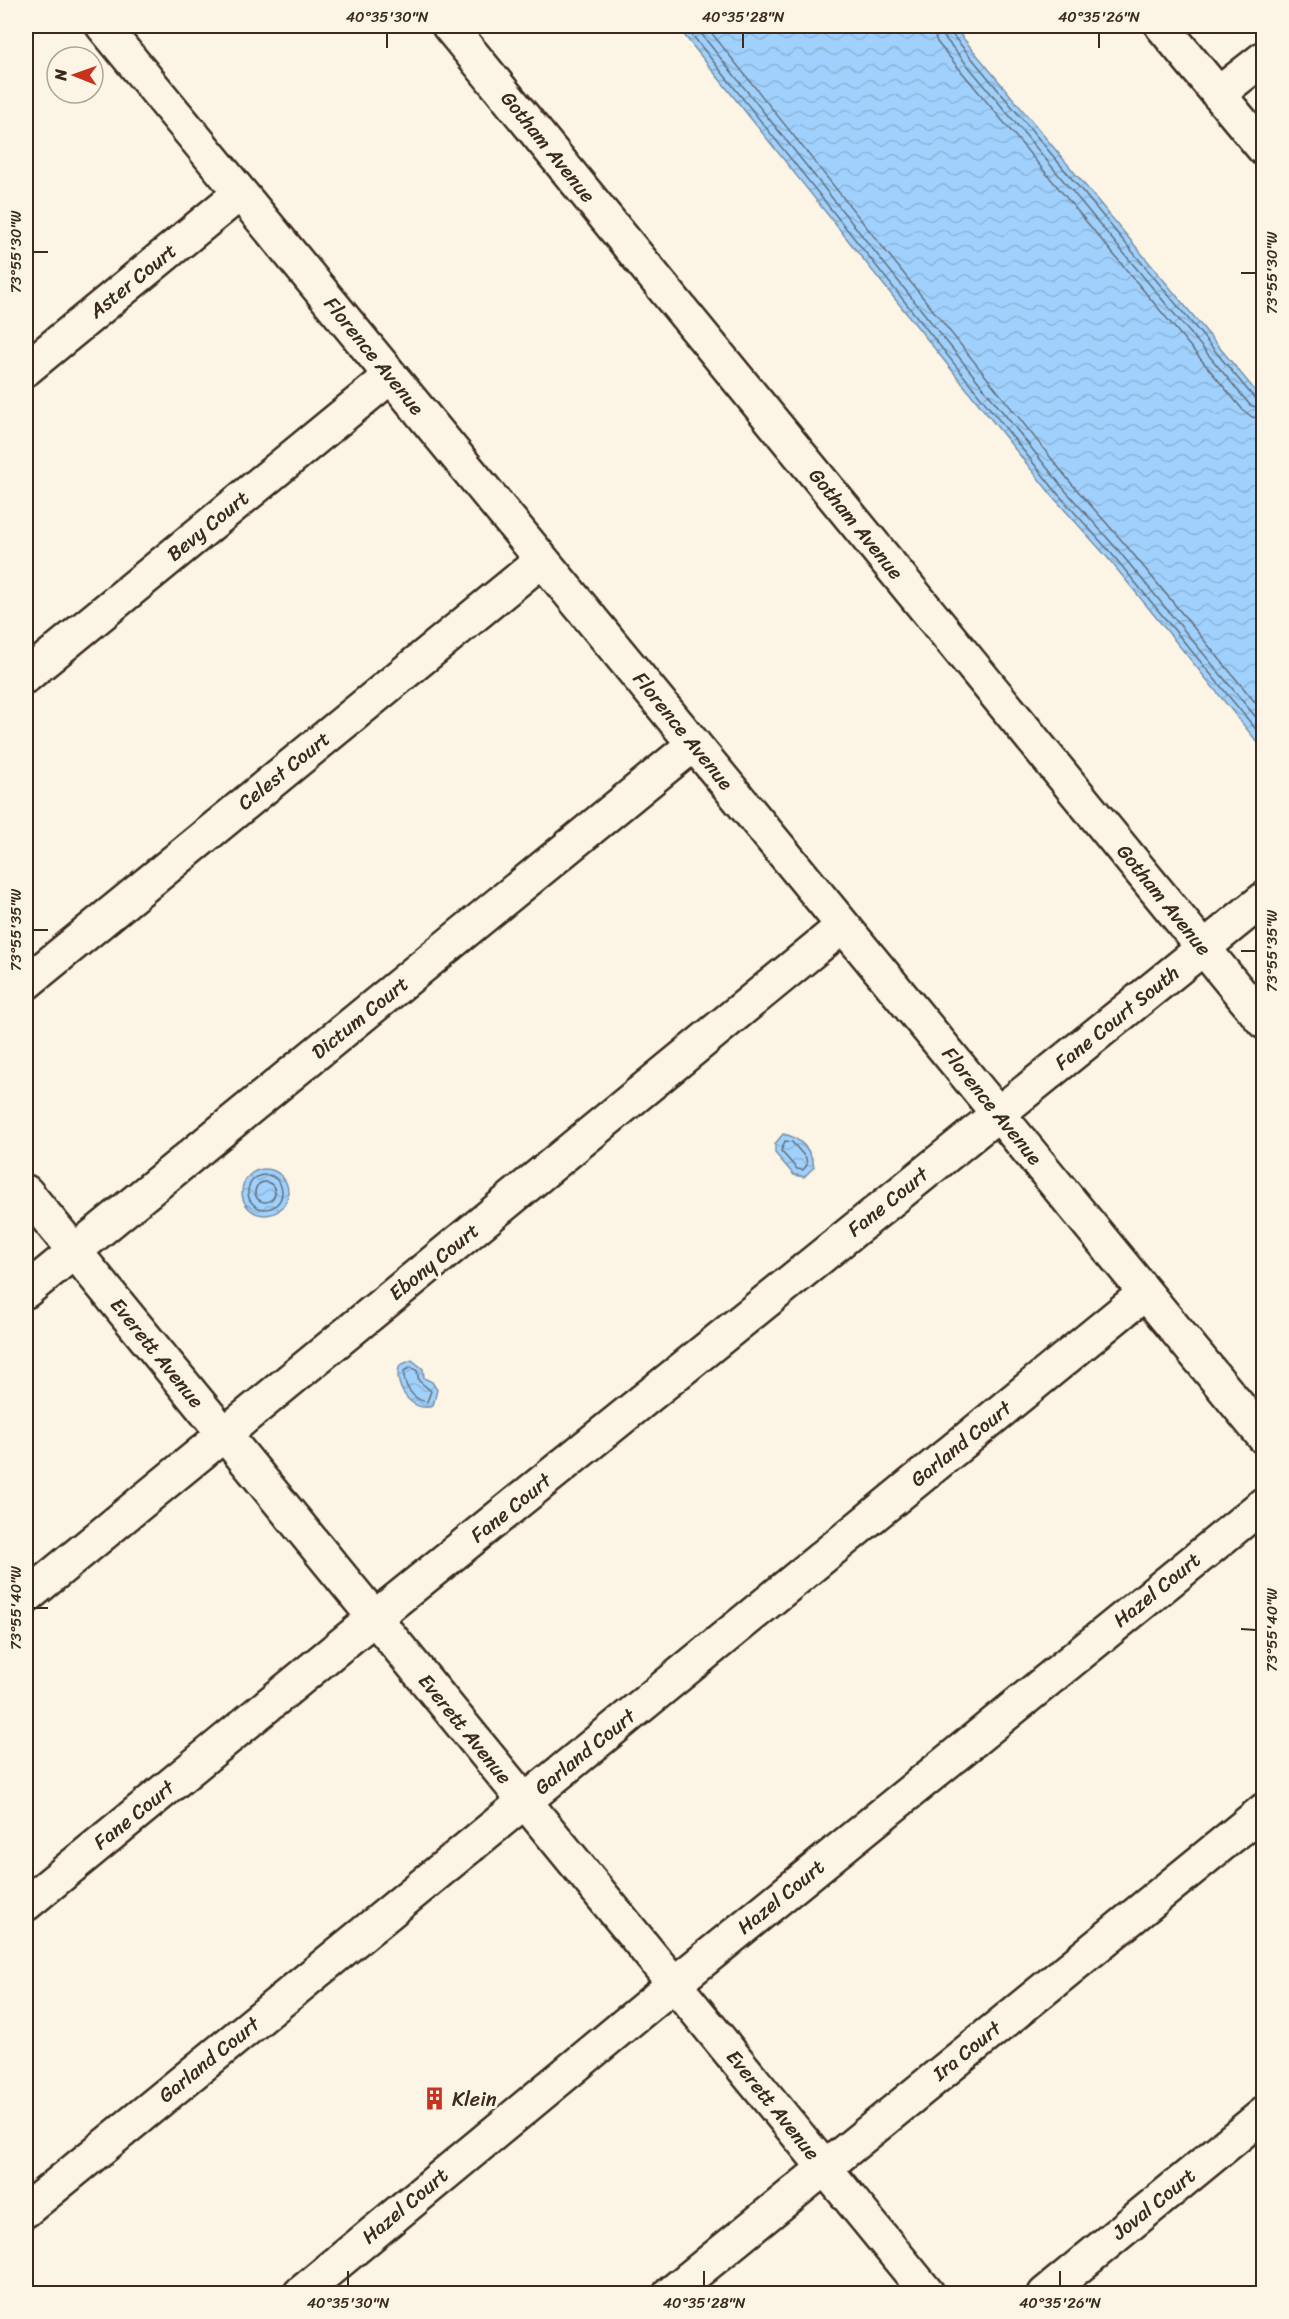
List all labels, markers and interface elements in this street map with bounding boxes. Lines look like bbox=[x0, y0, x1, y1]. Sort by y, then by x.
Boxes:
text: 40°35'30"N bbox=[346, 4, 429, 30]
text: 40°35'28"N bbox=[702, 4, 785, 30]
text: 40°35'26"N bbox=[1058, 4, 1141, 30]
north arrow bbox=[45, 45, 105, 105]
text: N bbox=[46, 68, 75, 82]
street label: Gotham Avenue bbox=[492, 83, 604, 211]
text: 73°55'30"W bbox=[3, 210, 29, 293]
text: 73°55'30"W bbox=[1259, 231, 1285, 314]
street label: Aster Court bbox=[80, 234, 185, 328]
street label: Florence Avenue bbox=[315, 289, 433, 424]
street label: Gotham Avenue bbox=[800, 460, 912, 588]
street label: Bevy Court bbox=[159, 481, 257, 570]
street label: Florence Avenue bbox=[624, 664, 742, 799]
street label: Celest Court bbox=[230, 722, 338, 820]
street label: Gotham Avenue bbox=[1108, 836, 1220, 964]
text: 73°55'35"W bbox=[3, 888, 29, 971]
text: 73°55'35"W bbox=[1259, 909, 1285, 992]
street label: Fane Court South bbox=[1047, 956, 1187, 1080]
street label: Dictum Court bbox=[303, 967, 417, 1069]
street label: Florence Avenue bbox=[933, 1039, 1051, 1174]
street label: Fane Court bbox=[839, 1157, 937, 1246]
street label: Ebony Court bbox=[381, 1214, 487, 1310]
street label: Everett Avenue bbox=[101, 1290, 213, 1416]
street label: Garland Court bbox=[902, 1391, 1020, 1496]
street label: Fane Court bbox=[462, 1463, 560, 1552]
street label: Hazel Court bbox=[1105, 1543, 1209, 1637]
text: 73°55'40"W bbox=[3, 1566, 29, 1650]
text: 73°55'40"W bbox=[1259, 1588, 1285, 1672]
street label: Everett Avenue bbox=[409, 1666, 521, 1792]
street label: Garland Court bbox=[526, 1699, 644, 1804]
street label: Fane Court bbox=[85, 1770, 183, 1859]
street label: Hazel Court bbox=[729, 1850, 833, 1944]
street label: Garland Court bbox=[150, 2007, 268, 2112]
street label: Ira Court bbox=[924, 2011, 1010, 2091]
street label: Everett Avenue bbox=[717, 2042, 829, 2168]
place label: Klein bbox=[452, 2082, 497, 2117]
building icon: Klein bbox=[421, 2086, 447, 2112]
street label: Hazel Court bbox=[354, 2159, 457, 2253]
street label: Joval Court bbox=[1103, 2159, 1204, 2250]
text: 40°35'30"N bbox=[307, 2290, 390, 2316]
text: 40°35'28"N bbox=[663, 2290, 746, 2316]
text: 40°35'26"N bbox=[1019, 2290, 1102, 2316]

